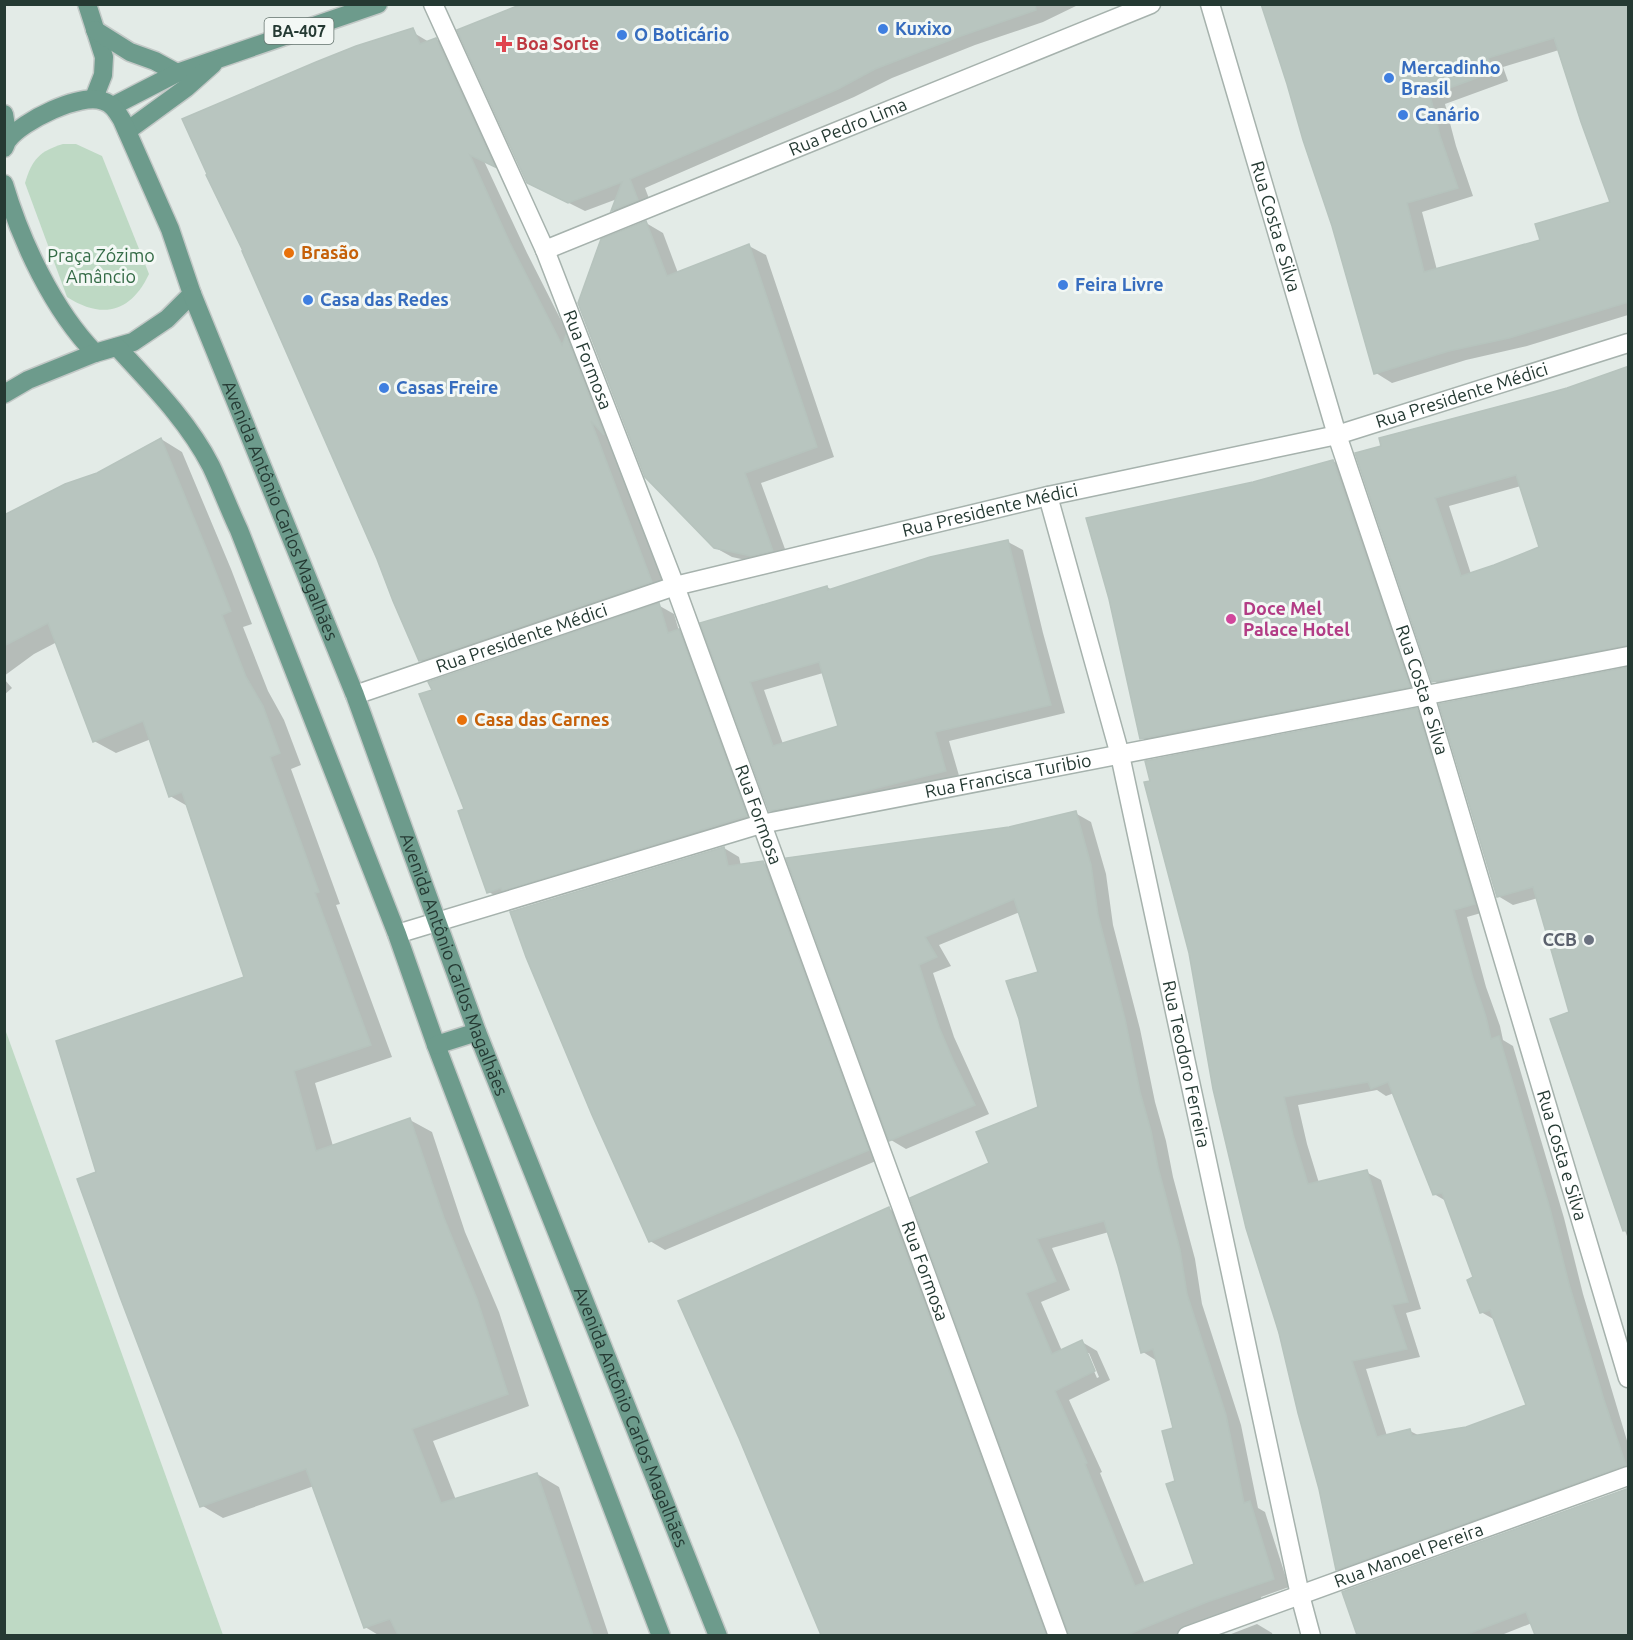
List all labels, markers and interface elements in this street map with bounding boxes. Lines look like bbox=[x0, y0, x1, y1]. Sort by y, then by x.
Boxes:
road number: BA-407 bbox=[264, 18, 334, 44]
place label: Kuxixo bbox=[895, 18, 952, 38]
marker: Kuxixo bbox=[876, 22, 890, 36]
place label: O Boticário bbox=[634, 24, 729, 44]
marker: O Boticário bbox=[615, 28, 629, 42]
place label: Boa Sorte bbox=[516, 33, 599, 53]
marker: Boa Sorte bbox=[497, 37, 511, 51]
place label: Mercadinho Brasil bbox=[1401, 57, 1501, 98]
marker: Mercadinho Brasil bbox=[1382, 71, 1396, 85]
street label: Rua Pedro Lima bbox=[786, 93, 910, 159]
place label: Canário bbox=[1415, 104, 1480, 124]
marker: Canário bbox=[1396, 108, 1410, 122]
street label: Rua Costa e Silva bbox=[1248, 159, 1305, 294]
place label: Brasão bbox=[301, 242, 359, 262]
park label: Praça Zózimo Amâncio bbox=[47, 245, 155, 286]
marker: Brasão bbox=[282, 246, 296, 260]
place label: Feira Livre bbox=[1075, 274, 1164, 294]
marker: Feira Livre bbox=[1056, 278, 1070, 292]
place label: Casa das Redes bbox=[320, 289, 449, 309]
marker: Casa das Redes bbox=[301, 293, 315, 307]
street label: Rua Formosa bbox=[560, 307, 617, 412]
street label: Rua Presidente Médici bbox=[1373, 358, 1550, 431]
place label: Casas Freire bbox=[396, 377, 498, 397]
street label: Avenida Antônio Carlos Magalhães bbox=[219, 378, 343, 643]
marker: Casas Freire bbox=[377, 381, 391, 395]
street label: Rua Presidente Médici bbox=[900, 479, 1079, 540]
place label: Doce Mel Palace Hotel bbox=[1243, 598, 1350, 639]
street label: Rua Presidente Médici bbox=[433, 599, 610, 676]
marker: Doce Mel Palace Hotel bbox=[1224, 612, 1238, 626]
street label: Rua Costa e Silva bbox=[1393, 622, 1453, 757]
place label: Casa das Carnes bbox=[474, 709, 609, 729]
marker: Casa das Carnes bbox=[455, 713, 469, 727]
street label: Rua Francisca Turibio bbox=[923, 749, 1093, 801]
street label: Rua Formosa bbox=[732, 762, 787, 867]
street label: Avenida Antônio Carlos Magalhães bbox=[397, 830, 512, 1099]
place label: CCB bbox=[1542, 929, 1577, 949]
marker: CCB bbox=[1582, 933, 1596, 947]
street label: Rua Teodoro Ferreira bbox=[1160, 979, 1215, 1149]
street label: Rua Costa e Silva bbox=[1534, 1087, 1592, 1223]
street label: Rua Formosa bbox=[899, 1218, 953, 1324]
street label: Avenida Antônio Carlos Magalhães bbox=[571, 1284, 693, 1550]
street label: Rua Manoel Pereira bbox=[1331, 1518, 1486, 1591]

